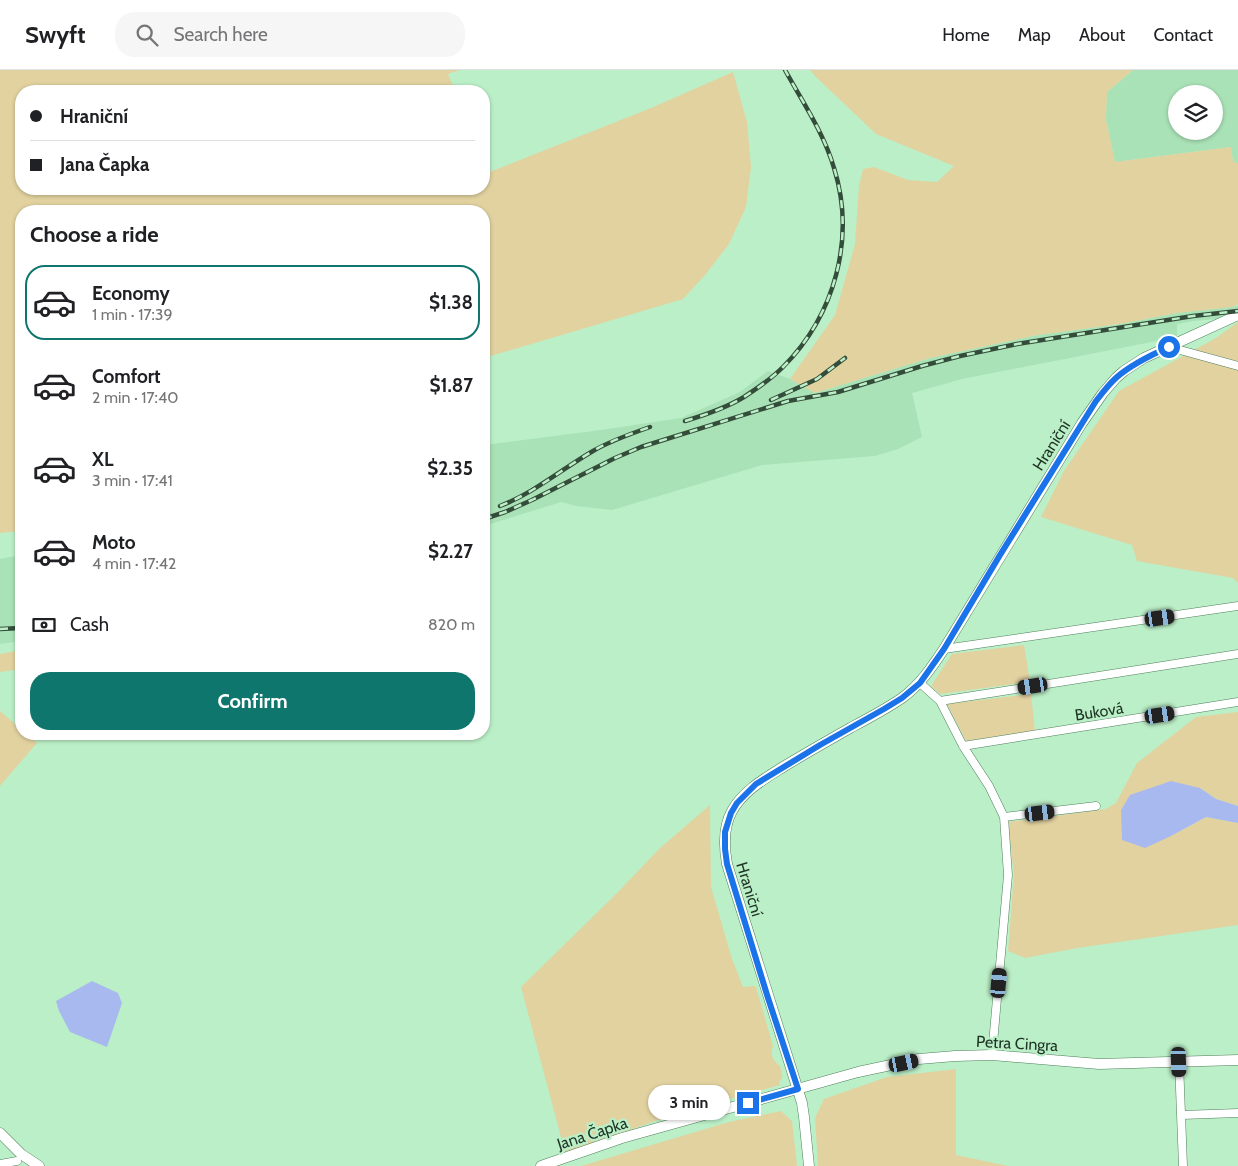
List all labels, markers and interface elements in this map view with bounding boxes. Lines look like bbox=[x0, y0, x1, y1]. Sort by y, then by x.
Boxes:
search box bbox=[115, 12, 465, 57]
text: Swyft bbox=[25, 20, 85, 49]
icon: search bbox=[133, 21, 161, 49]
text: Search here bbox=[173, 23, 268, 46]
text: Home bbox=[942, 24, 990, 46]
text: Map bbox=[1018, 24, 1051, 46]
text: About bbox=[1079, 24, 1125, 46]
text: Contact bbox=[1153, 24, 1213, 46]
map controls bbox=[1168, 85, 1223, 140]
button: layers bbox=[1168, 85, 1223, 140]
text: Hraniční bbox=[60, 105, 128, 128]
text: Jana Čapka bbox=[60, 153, 149, 176]
text: Choose a ride bbox=[30, 221, 159, 248]
icon: car bbox=[32, 280, 77, 325]
text: Economy bbox=[92, 282, 170, 305]
text: $1.38 bbox=[429, 291, 473, 314]
text: 1 min · 17:39 bbox=[92, 305, 173, 324]
route start bbox=[1158, 336, 1180, 358]
icon: car bbox=[32, 363, 77, 408]
text: Comfort bbox=[92, 365, 161, 388]
text: $1.87 bbox=[430, 374, 473, 397]
text: 2 min · 17:40 bbox=[92, 388, 178, 407]
street label: Hraniční bbox=[1029, 416, 1075, 474]
icon: car bbox=[32, 446, 77, 491]
text: XL bbox=[92, 448, 113, 471]
text: $2.35 bbox=[427, 457, 473, 480]
text: 3 min · 17:41 bbox=[92, 471, 173, 490]
icon: car bbox=[32, 529, 77, 574]
text: Moto bbox=[92, 531, 136, 554]
text: $2.27 bbox=[428, 540, 473, 563]
text: 4 min · 17:42 bbox=[92, 554, 176, 573]
car bbox=[1144, 608, 1175, 628]
icon: cash bbox=[30, 611, 58, 639]
text: Cash bbox=[70, 613, 109, 636]
text: 820 m bbox=[428, 615, 475, 634]
button: Confirm bbox=[30, 672, 475, 730]
car bbox=[1017, 676, 1048, 696]
street label: Buková bbox=[1073, 698, 1125, 725]
car bbox=[1144, 705, 1175, 725]
car bbox=[1024, 804, 1055, 822]
street label: Hraniční bbox=[732, 860, 767, 919]
car bbox=[990, 967, 1007, 999]
street label: Petra Cingra bbox=[976, 1032, 1059, 1055]
car bbox=[1170, 1047, 1187, 1077]
car bbox=[887, 1053, 920, 1073]
callout: 3 min bbox=[648, 1086, 730, 1120]
route end bbox=[737, 1092, 759, 1114]
text: 3 min bbox=[670, 1093, 708, 1112]
street label: Jana Čapka bbox=[554, 1113, 630, 1154]

